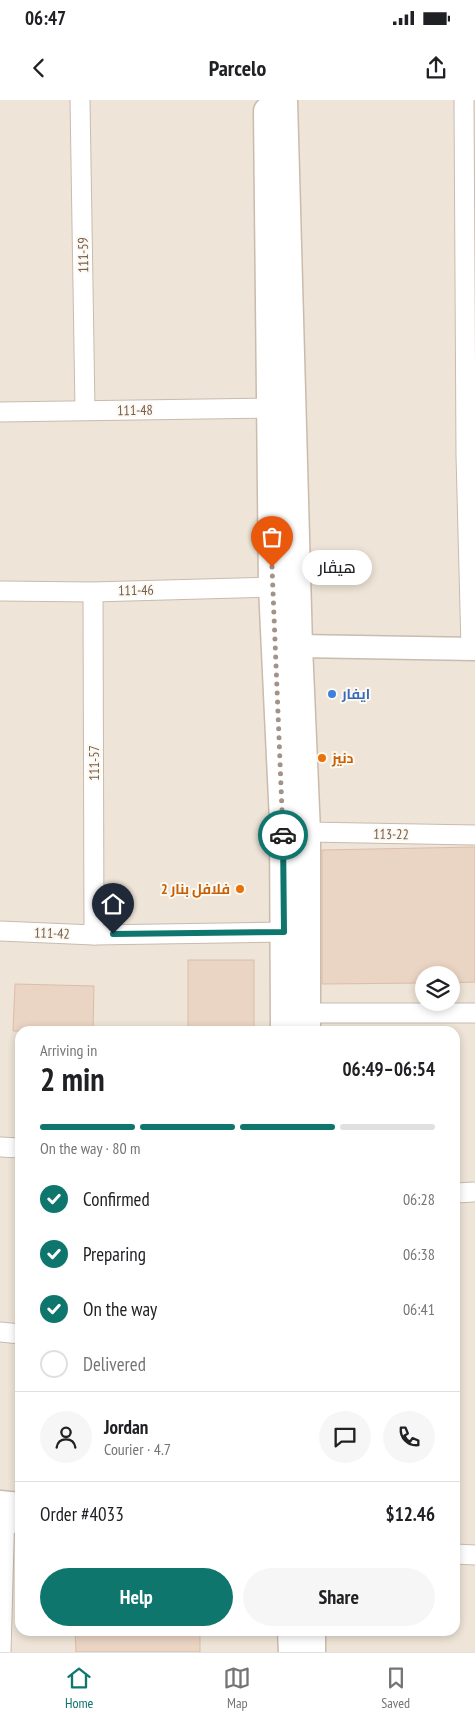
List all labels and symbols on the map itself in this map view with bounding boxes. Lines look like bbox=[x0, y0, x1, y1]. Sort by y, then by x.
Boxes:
street label: 111-59 bbox=[74, 237, 92, 273]
street label: 111-48 bbox=[117, 401, 153, 419]
pin bbox=[251, 516, 293, 567]
callout: هيڤار bbox=[302, 550, 372, 584]
street label: 111-46 bbox=[118, 581, 154, 599]
place label: ايفار bbox=[341, 685, 370, 703]
marker: ايفار bbox=[326, 688, 338, 700]
street label: 111-57 bbox=[85, 745, 103, 781]
place label: دنيز bbox=[331, 749, 354, 767]
marker: دنيز bbox=[316, 752, 328, 764]
courier bbox=[258, 810, 308, 860]
street label: 113-22 bbox=[373, 825, 409, 843]
place label: فلافل بنار 2 bbox=[161, 880, 230, 898]
pin bbox=[92, 883, 134, 934]
marker: فلافل بنار 2 bbox=[234, 883, 246, 895]
street label: 111-42 bbox=[34, 923, 70, 943]

